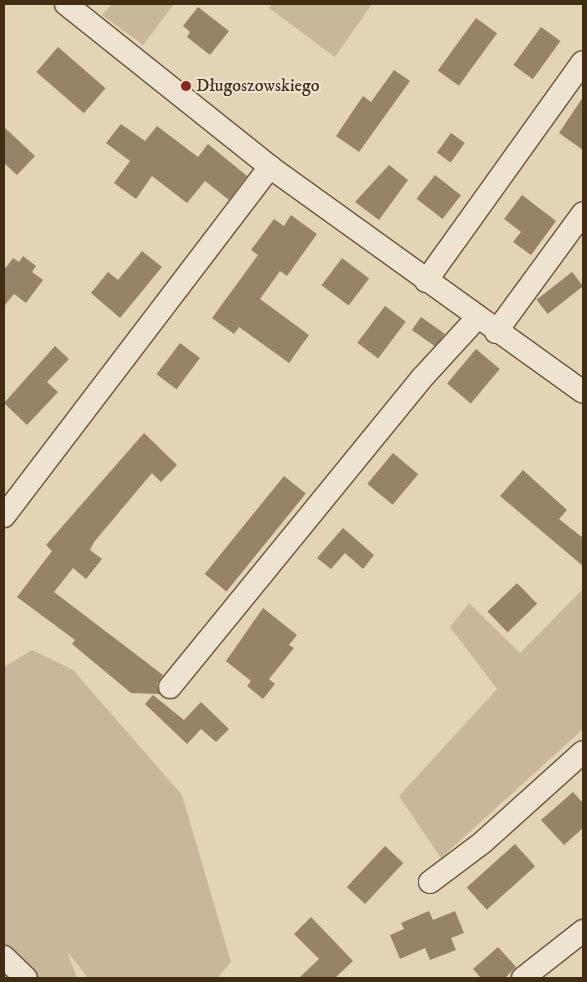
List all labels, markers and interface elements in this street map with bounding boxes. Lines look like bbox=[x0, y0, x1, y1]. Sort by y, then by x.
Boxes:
place label: Długoszowskiego bbox=[196, 75, 320, 97]
marker: Długoszowskiego bbox=[180, 80, 192, 92]

